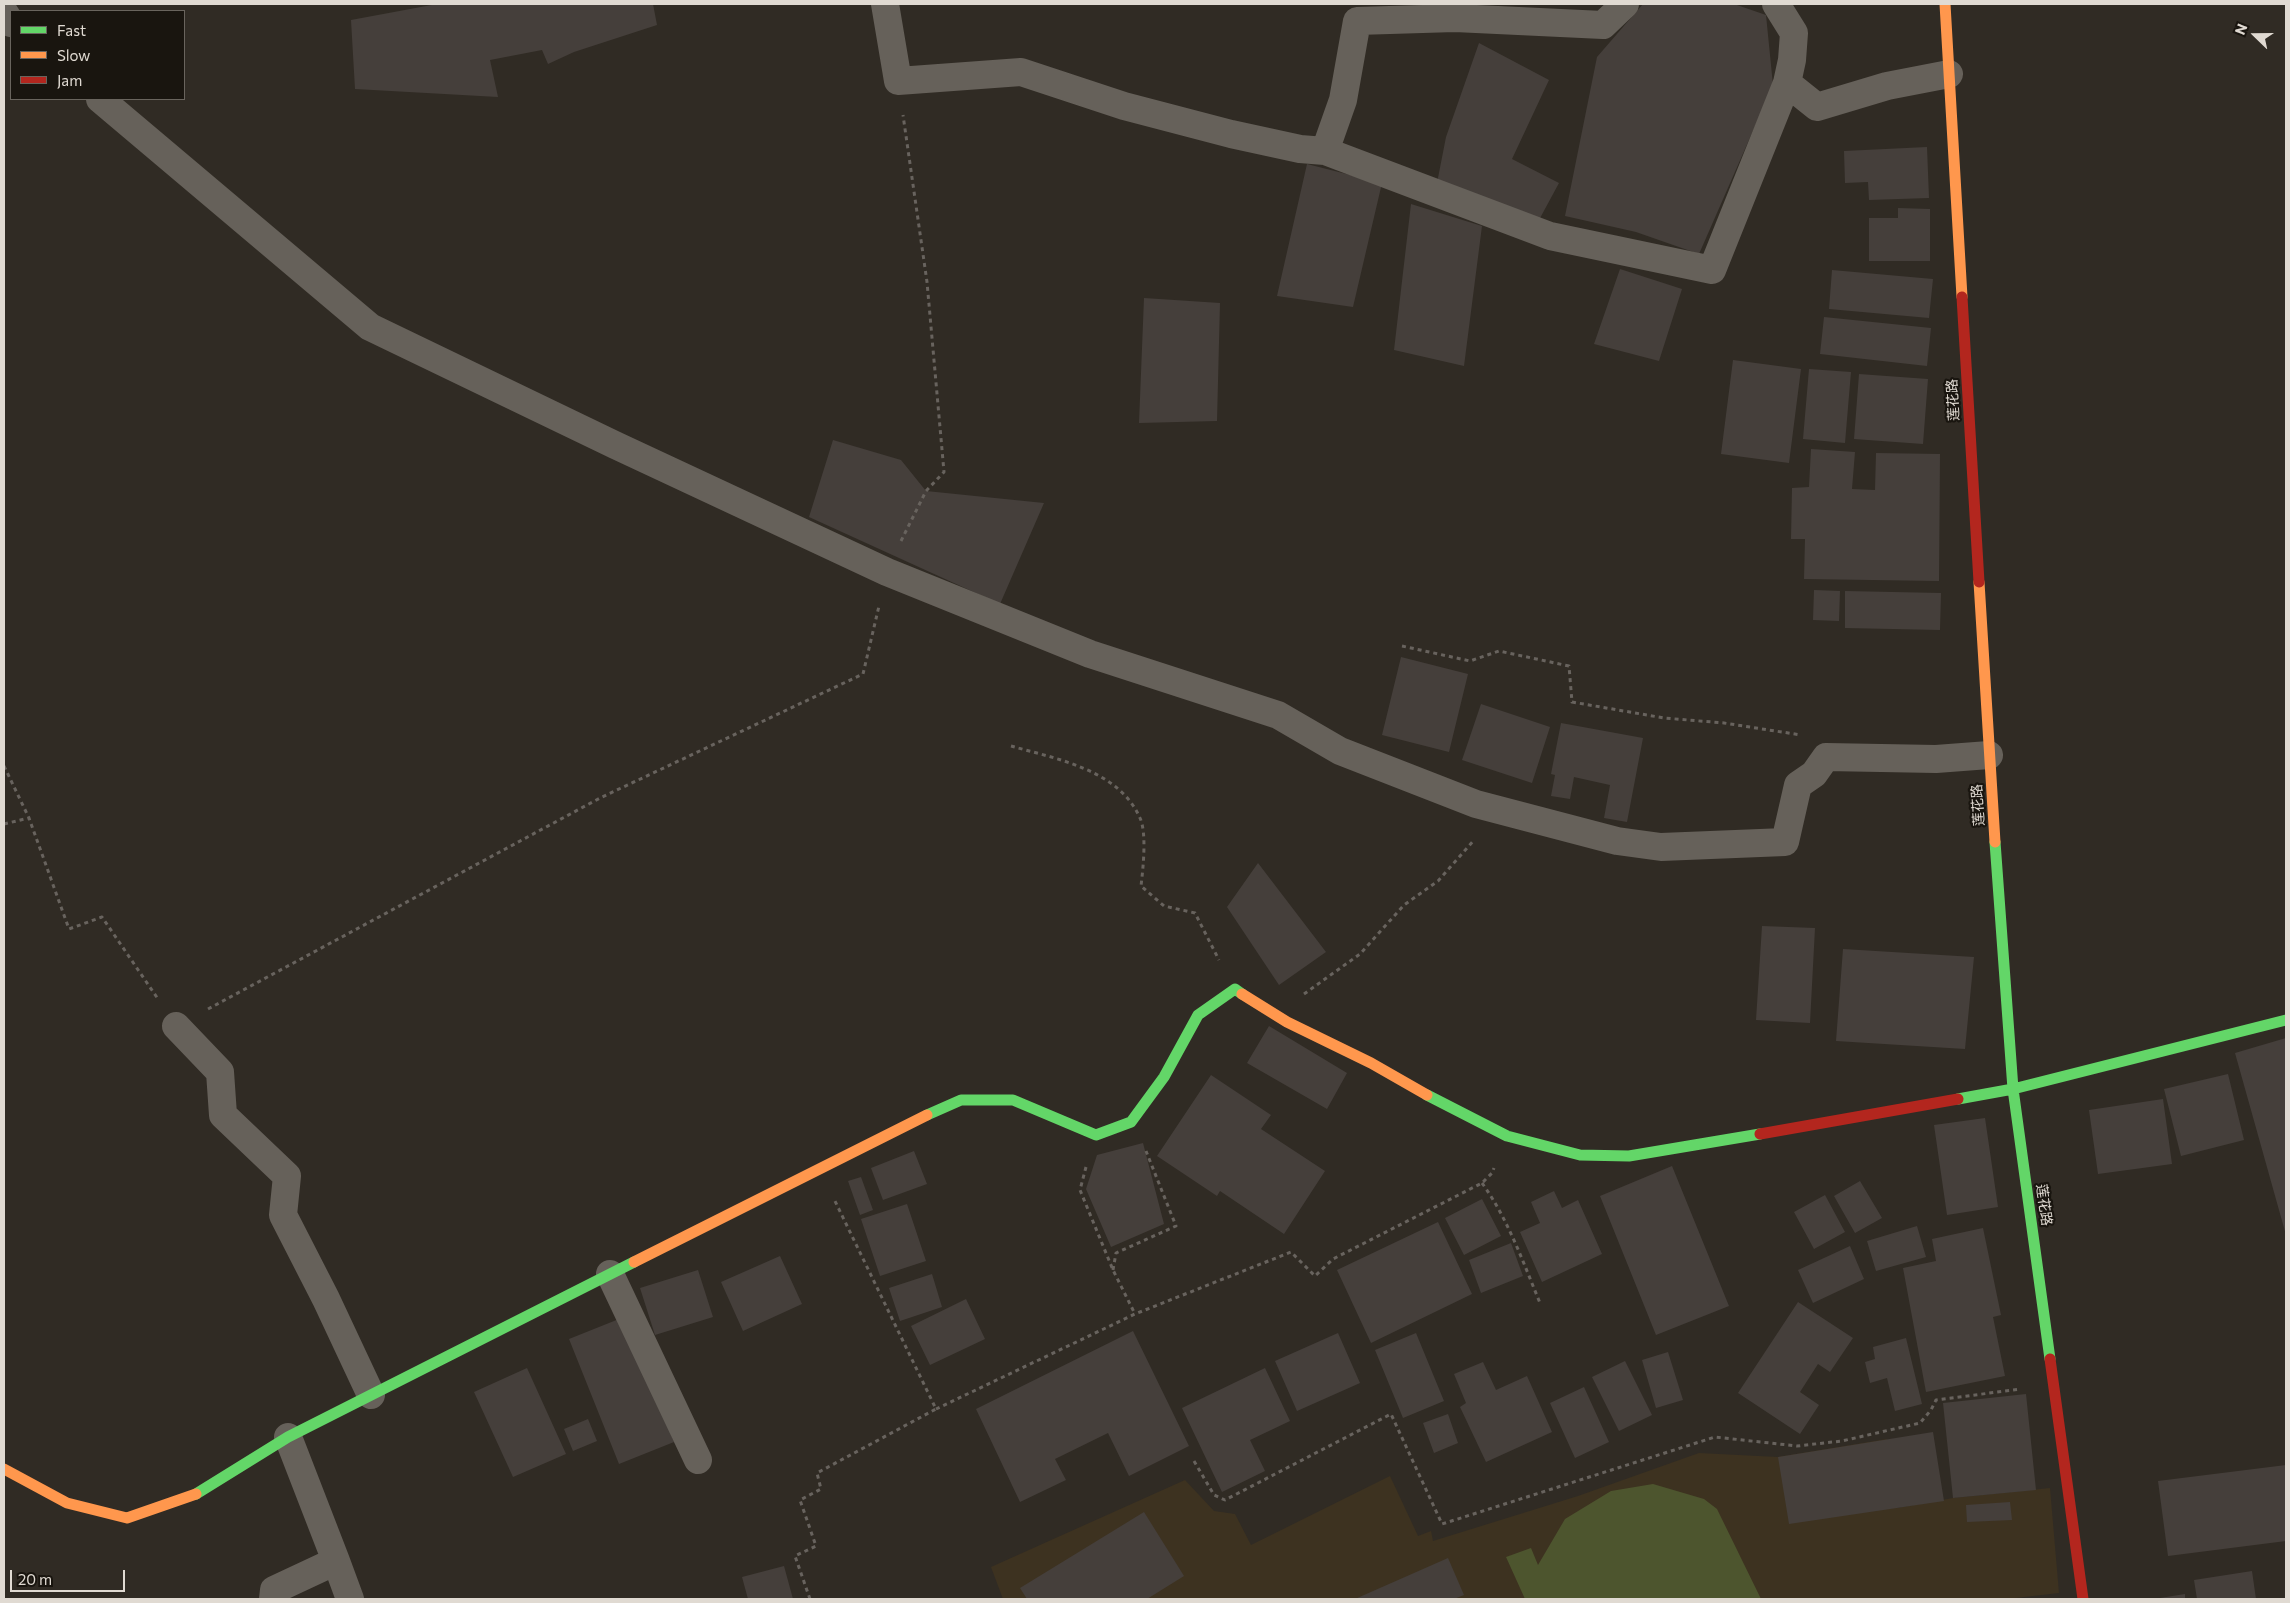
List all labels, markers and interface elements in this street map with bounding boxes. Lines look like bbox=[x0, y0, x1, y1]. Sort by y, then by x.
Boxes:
legend bbox=[10, 10, 185, 100]
north arrow bbox=[2230, 10, 2280, 60]
text: Fast bbox=[57, 21, 86, 39]
text: N bbox=[2231, 21, 2250, 37]
text: Slow bbox=[57, 46, 90, 64]
text: Jam bbox=[57, 71, 82, 89]
street label: 莲花路 bbox=[1944, 379, 1962, 421]
street label: 莲花路 bbox=[1968, 783, 1988, 827]
street label: 莲花路 bbox=[2033, 1183, 2055, 1227]
scale bar bbox=[12, 1560, 128, 1592]
text: 20 m bbox=[18, 1570, 52, 1588]

